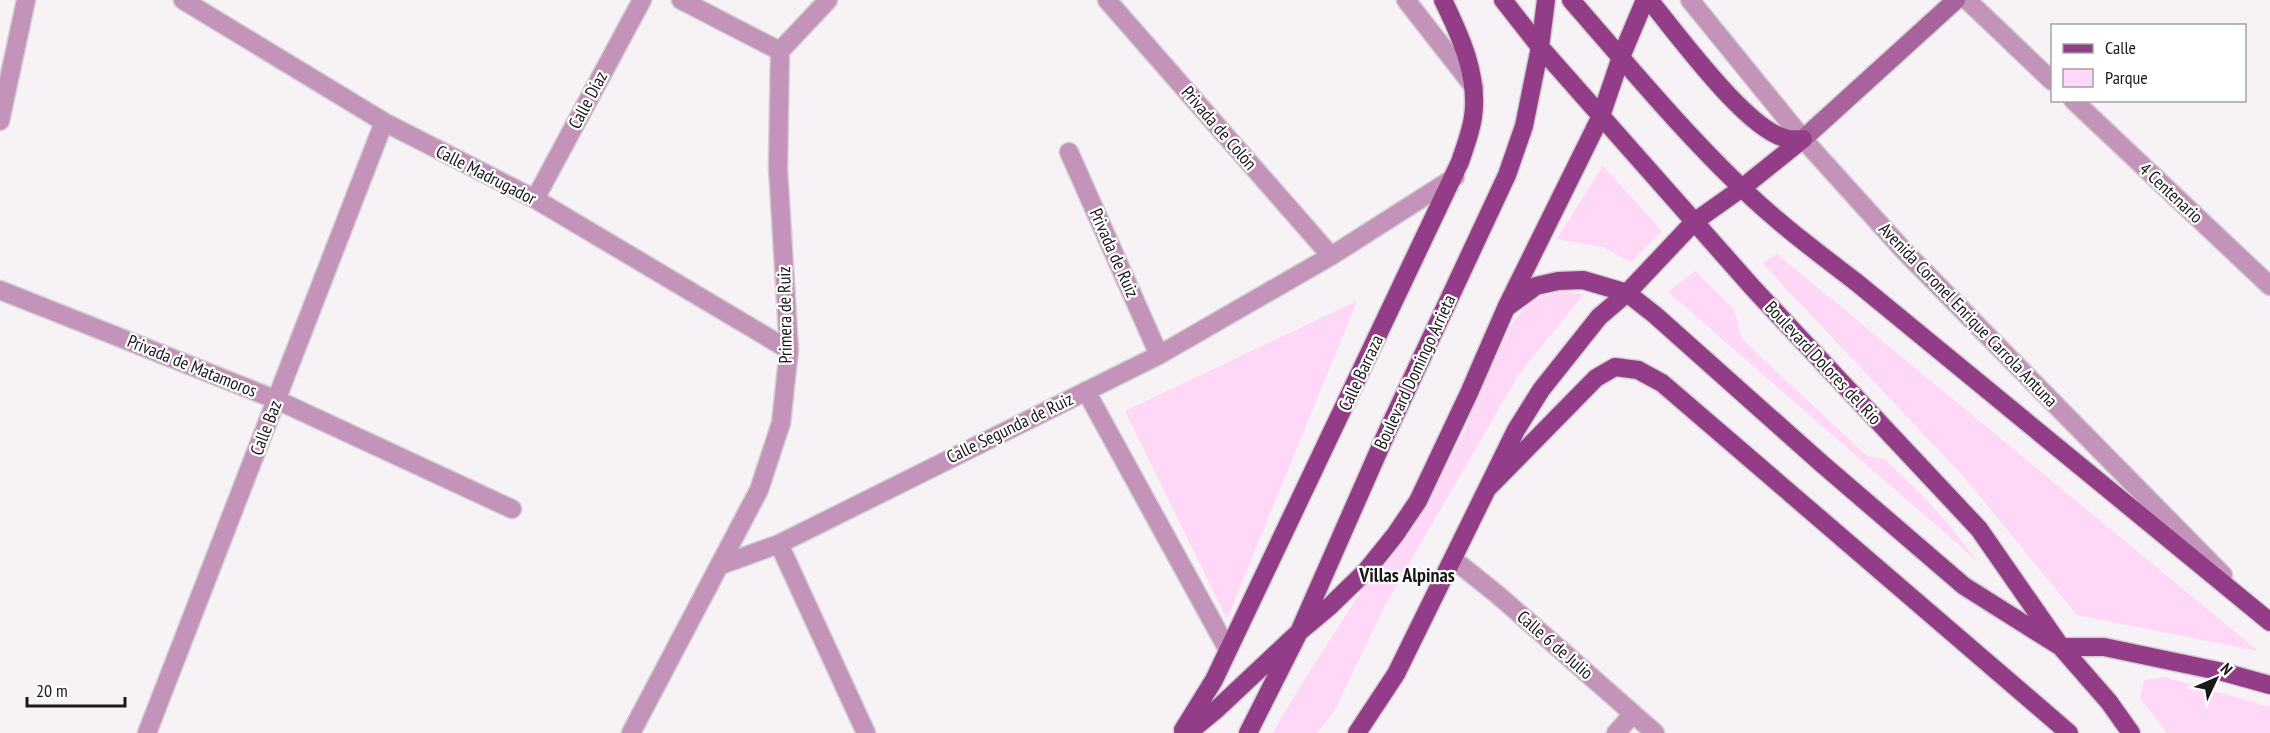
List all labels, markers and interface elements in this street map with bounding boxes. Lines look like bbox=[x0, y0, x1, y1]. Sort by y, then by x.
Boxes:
legend bbox=[2051, 24, 2246, 102]
text: Calle bbox=[2105, 36, 2136, 59]
text: Parque bbox=[2105, 66, 2148, 89]
street label: Calle Díaz bbox=[563, 67, 612, 132]
street label: Privada de Colón bbox=[1177, 81, 1262, 174]
street label: Calle Madrugador bbox=[432, 139, 540, 210]
street label: 4 Centenario bbox=[2135, 157, 2208, 228]
street label: Privada de Ruiz bbox=[1085, 205, 1144, 301]
street label: Avenida Coronel Enrique Carrola Antuna bbox=[1874, 218, 2063, 412]
street label: Primera de Ruiz bbox=[772, 266, 797, 364]
street label: Boulevard Domingo Arrieta bbox=[1369, 291, 1460, 453]
street label: Boulevard Dolores del Río bbox=[1760, 296, 1887, 430]
street label: Privada de Matamoros bbox=[124, 329, 260, 402]
street label: Calle Barraza bbox=[1333, 331, 1388, 414]
street label: Calle Segunda de Ruiz bbox=[943, 387, 1077, 468]
street label: Calle Baz bbox=[245, 397, 286, 459]
district label: Villas Alpinas bbox=[1358, 562, 1455, 588]
street label: Calle 6 de Julio bbox=[1512, 605, 1598, 684]
north arrow bbox=[2186, 649, 2246, 709]
text: N bbox=[2217, 659, 2237, 679]
scale bar bbox=[27, 670, 124, 708]
text: 20 m bbox=[36, 679, 68, 702]

